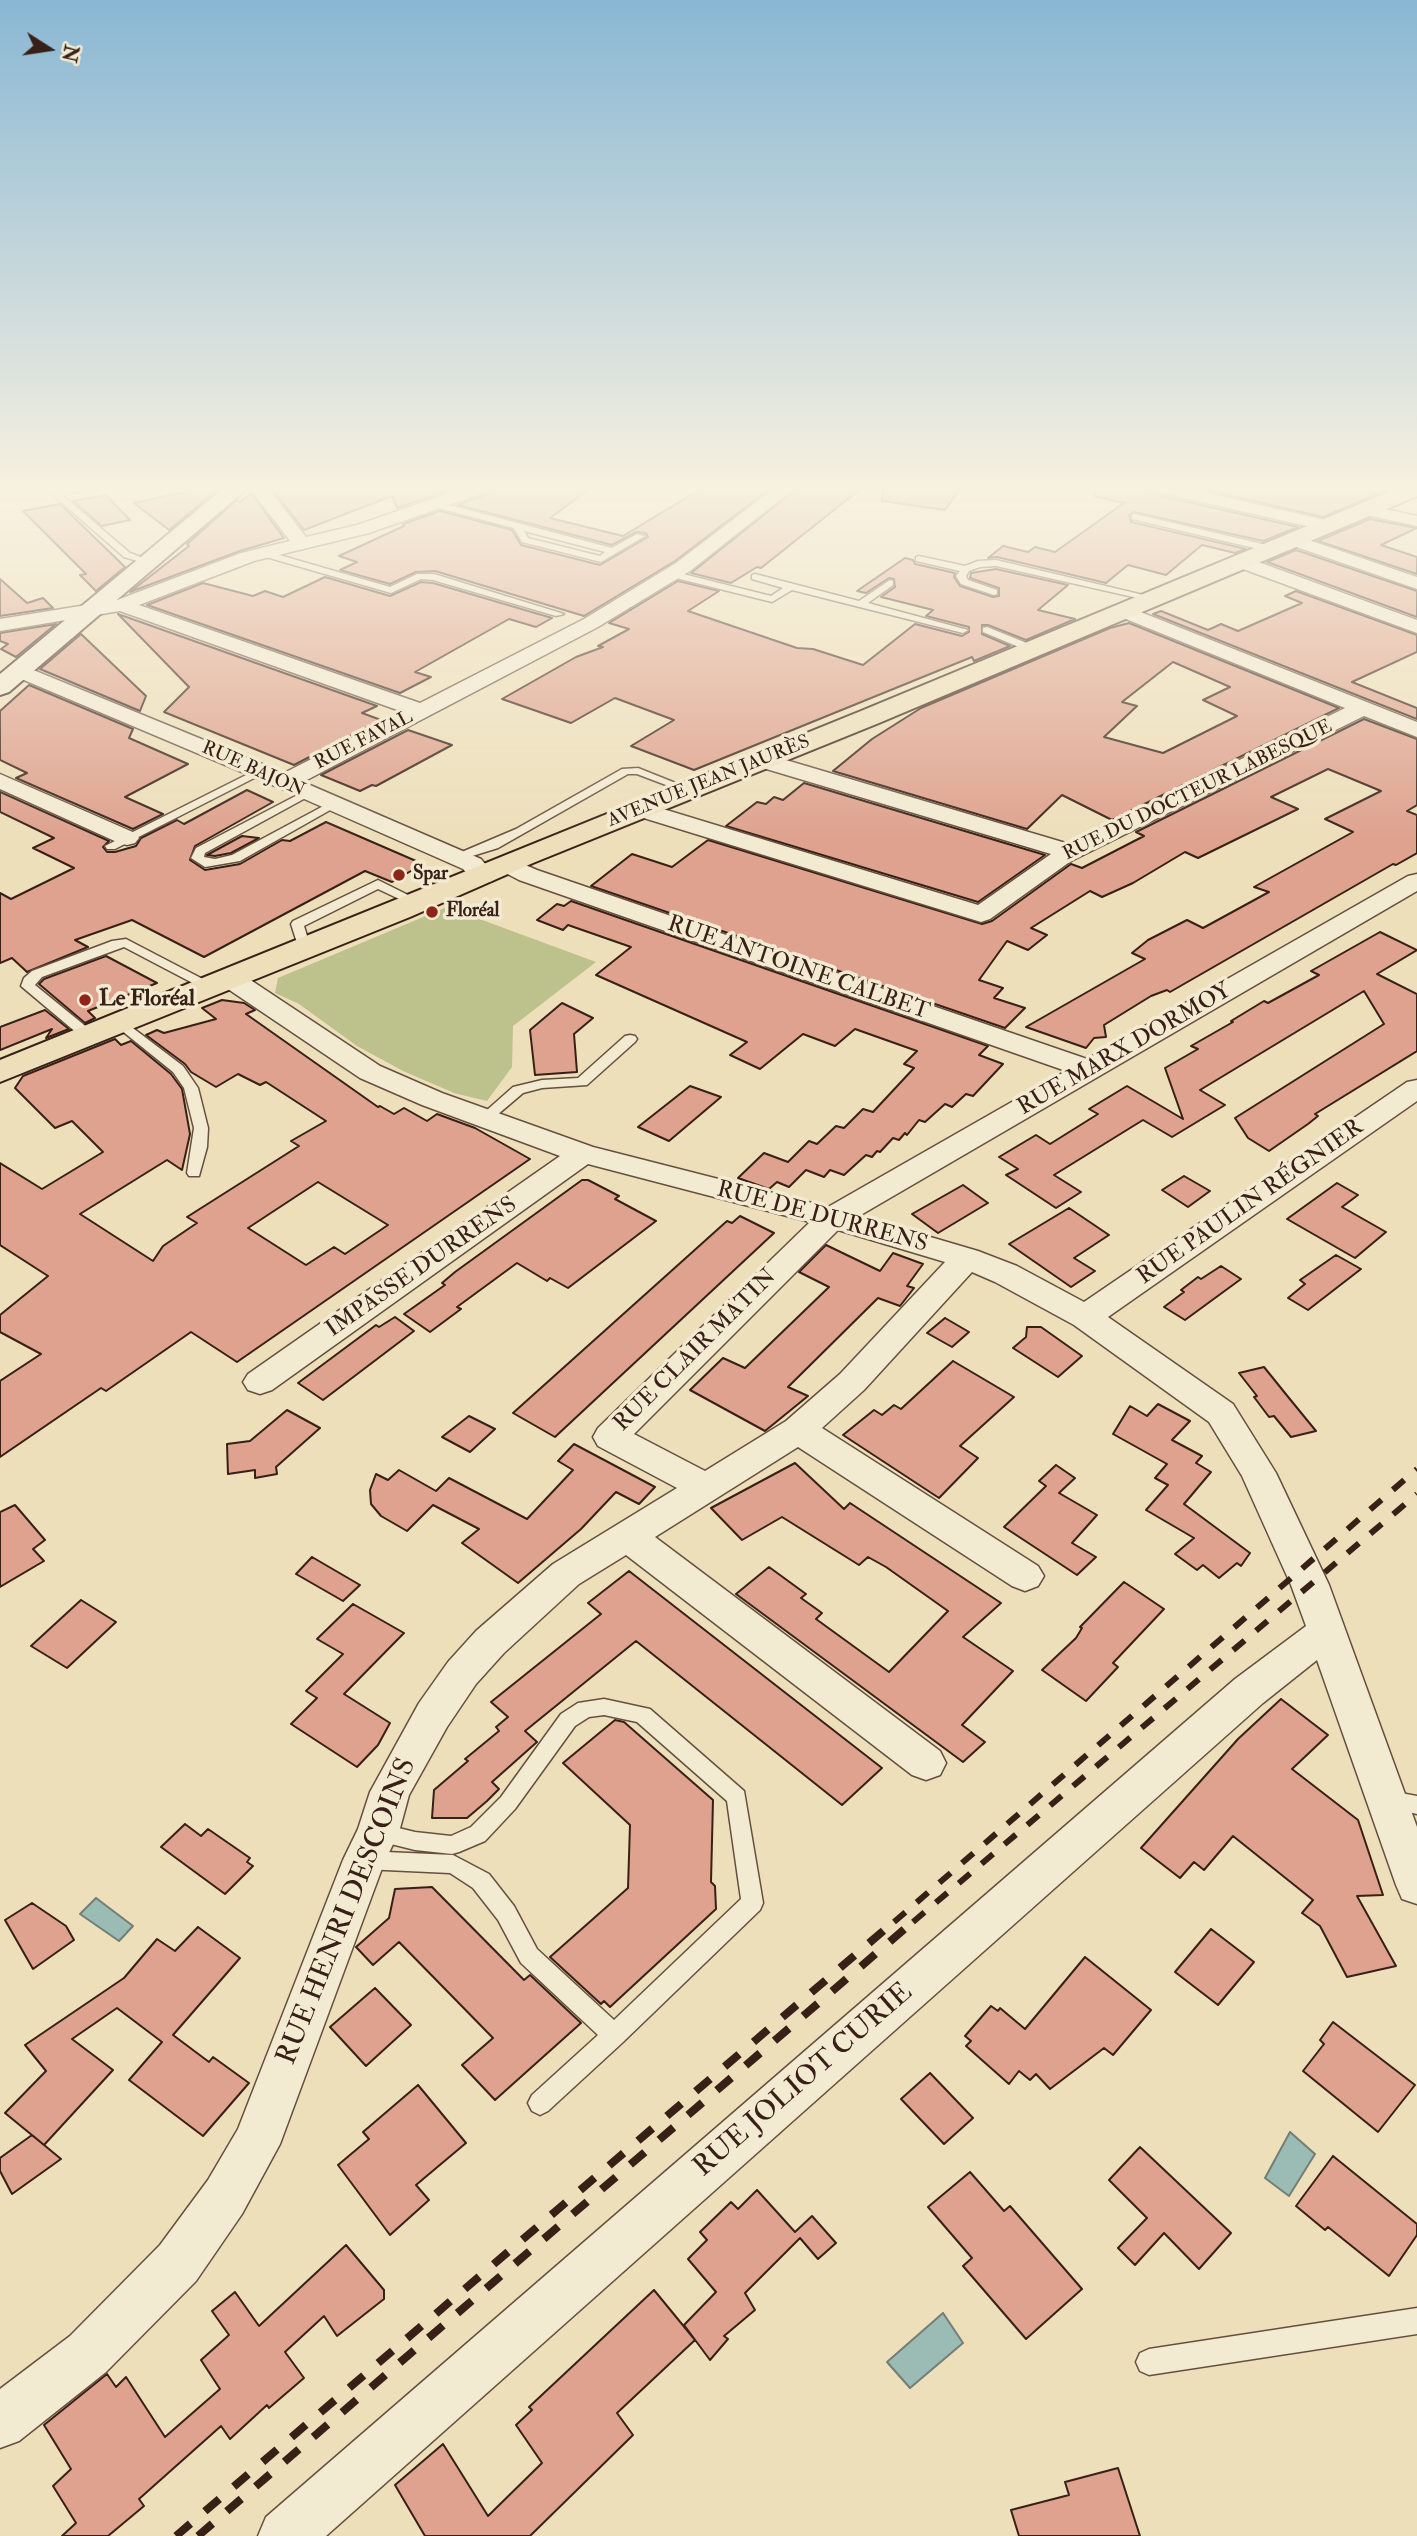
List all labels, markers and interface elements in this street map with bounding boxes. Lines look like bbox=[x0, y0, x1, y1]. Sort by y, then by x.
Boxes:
north arrow bbox=[14, 14, 84, 84]
text: N bbox=[56, 43, 83, 64]
street label: RUE FAVAL bbox=[311, 706, 417, 776]
street label: RUE DU DOCTEUR LABESQUE bbox=[1060, 716, 1336, 866]
street label: AVENUE JEAN JAURÈS bbox=[605, 731, 813, 833]
street label: RUE BAJON bbox=[198, 737, 308, 803]
place label: Spar bbox=[413, 864, 448, 886]
marker: Spar bbox=[391, 867, 407, 883]
place label: Floréal bbox=[446, 901, 499, 923]
marker: Floréal bbox=[424, 904, 440, 920]
street label: RUE ANTOINE CALBET bbox=[663, 911, 933, 1027]
street label: RUE MARX DORMOY bbox=[1013, 978, 1237, 1122]
place label: Le Floréal bbox=[99, 986, 195, 1014]
marker: Le Floréal bbox=[77, 992, 93, 1008]
street label: RUE PAULIN RÉGNIER bbox=[1133, 1114, 1369, 1292]
street label: RUE DE DURRENS bbox=[714, 1177, 930, 1259]
street label: IMPASSE DURRENS bbox=[321, 1192, 523, 1344]
street label: RUE CLAIR MATIN bbox=[609, 1264, 783, 1438]
street label: RUE HENRI DESCOINS bbox=[271, 1754, 425, 2070]
street label: RUE JOLIOT CURIE bbox=[688, 1977, 920, 2185]

